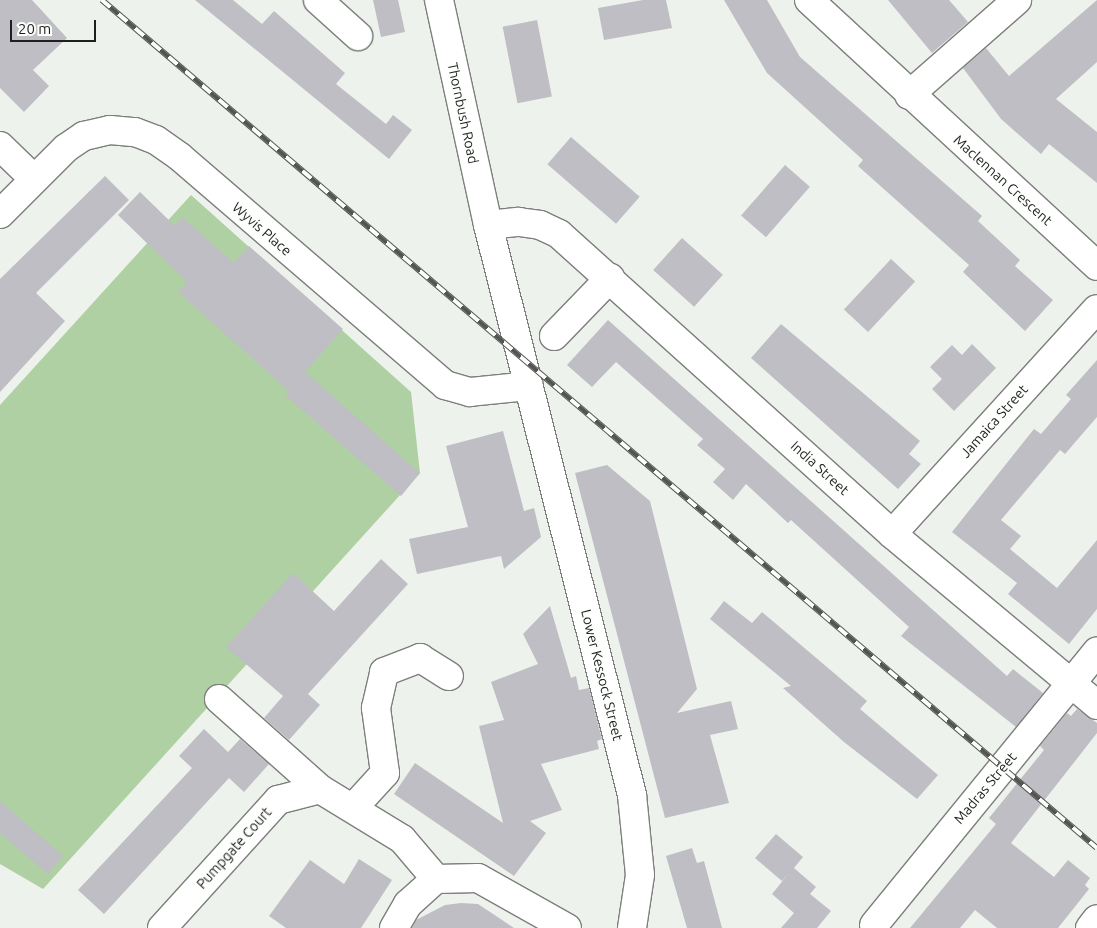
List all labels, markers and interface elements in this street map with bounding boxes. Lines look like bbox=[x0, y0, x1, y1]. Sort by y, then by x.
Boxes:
scale bar bbox=[12, 10, 99, 42]
text: 20 m bbox=[18, 20, 51, 37]
street label: Thornbush Road bbox=[444, 61, 482, 165]
street label: Maclennan Crescent bbox=[950, 131, 1056, 229]
street label: Wyvis Place bbox=[229, 199, 295, 259]
street label: Jamaica Street bbox=[957, 381, 1031, 461]
street label: India Street bbox=[787, 437, 853, 499]
street label: Lower Kessock Street bbox=[578, 608, 626, 742]
street label: Madras Street bbox=[950, 749, 1020, 827]
street label: Pumpgate Court bbox=[193, 804, 275, 892]

